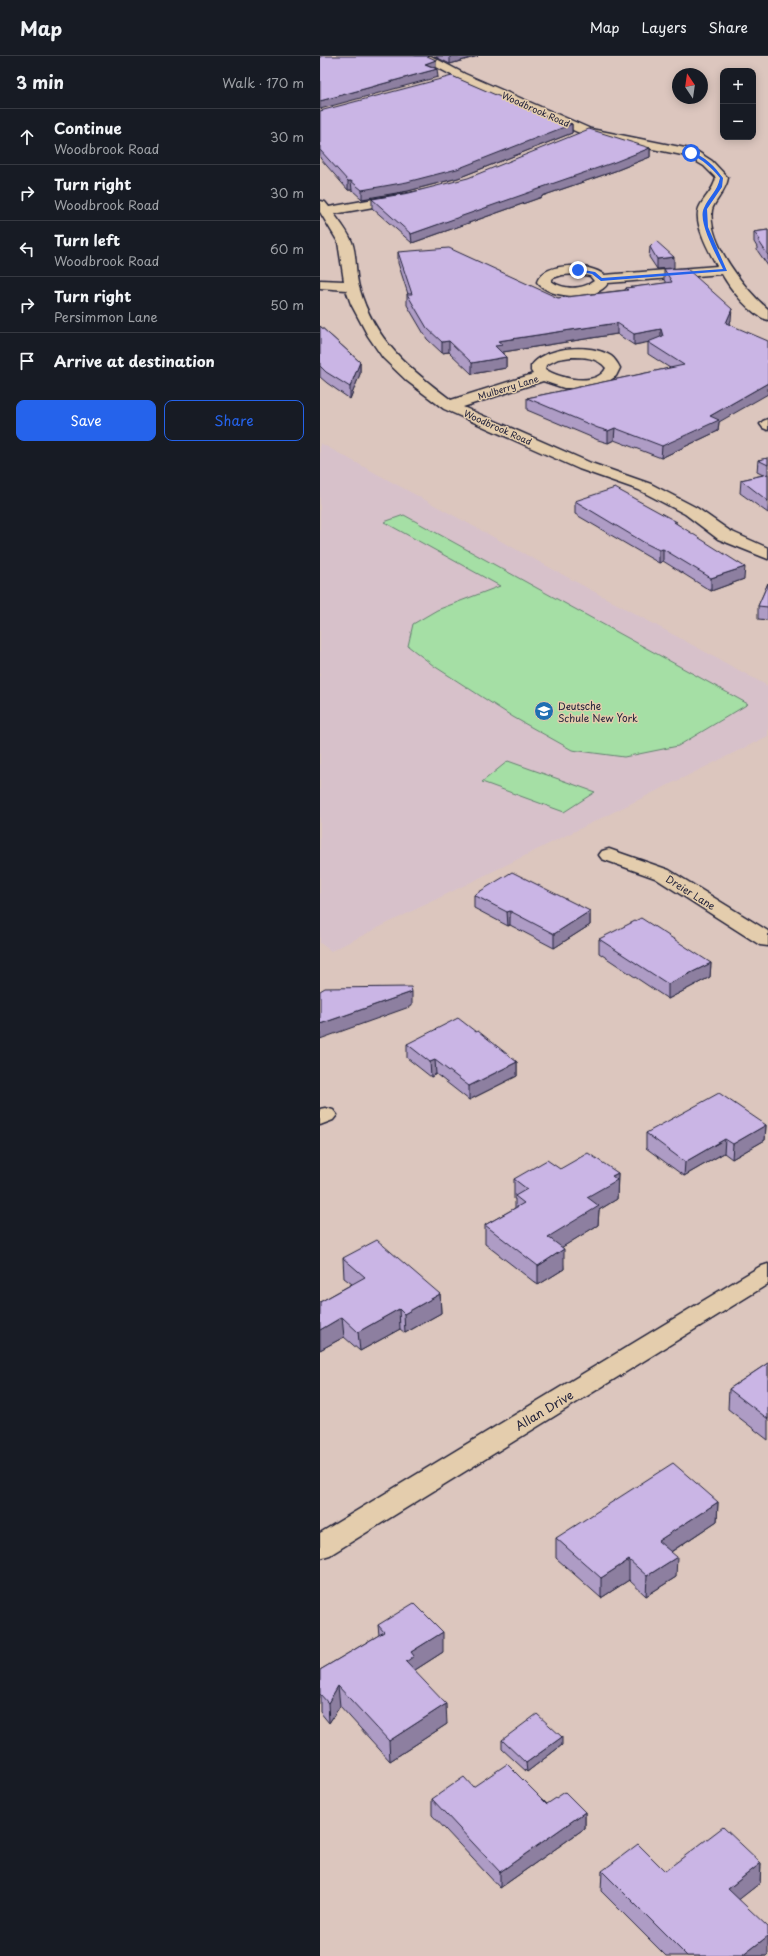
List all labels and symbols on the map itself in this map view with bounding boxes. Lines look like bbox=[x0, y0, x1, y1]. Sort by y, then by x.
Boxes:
north arrow bbox=[672, 68, 708, 104]
street label: Woodbrook Road bbox=[500, 88, 572, 130]
route start bbox=[682, 144, 700, 162]
route end bbox=[569, 261, 587, 279]
street label: Mulberry Lane bbox=[476, 371, 540, 403]
street label: Woodbrook Road bbox=[462, 406, 534, 448]
place label: Deutsche Schule New York bbox=[558, 698, 638, 725]
school or university icon: Deutsche Schule New York bbox=[533, 700, 555, 722]
street label: Dreier Lane bbox=[663, 871, 719, 913]
street label: Allan Drive bbox=[511, 1385, 577, 1435]

